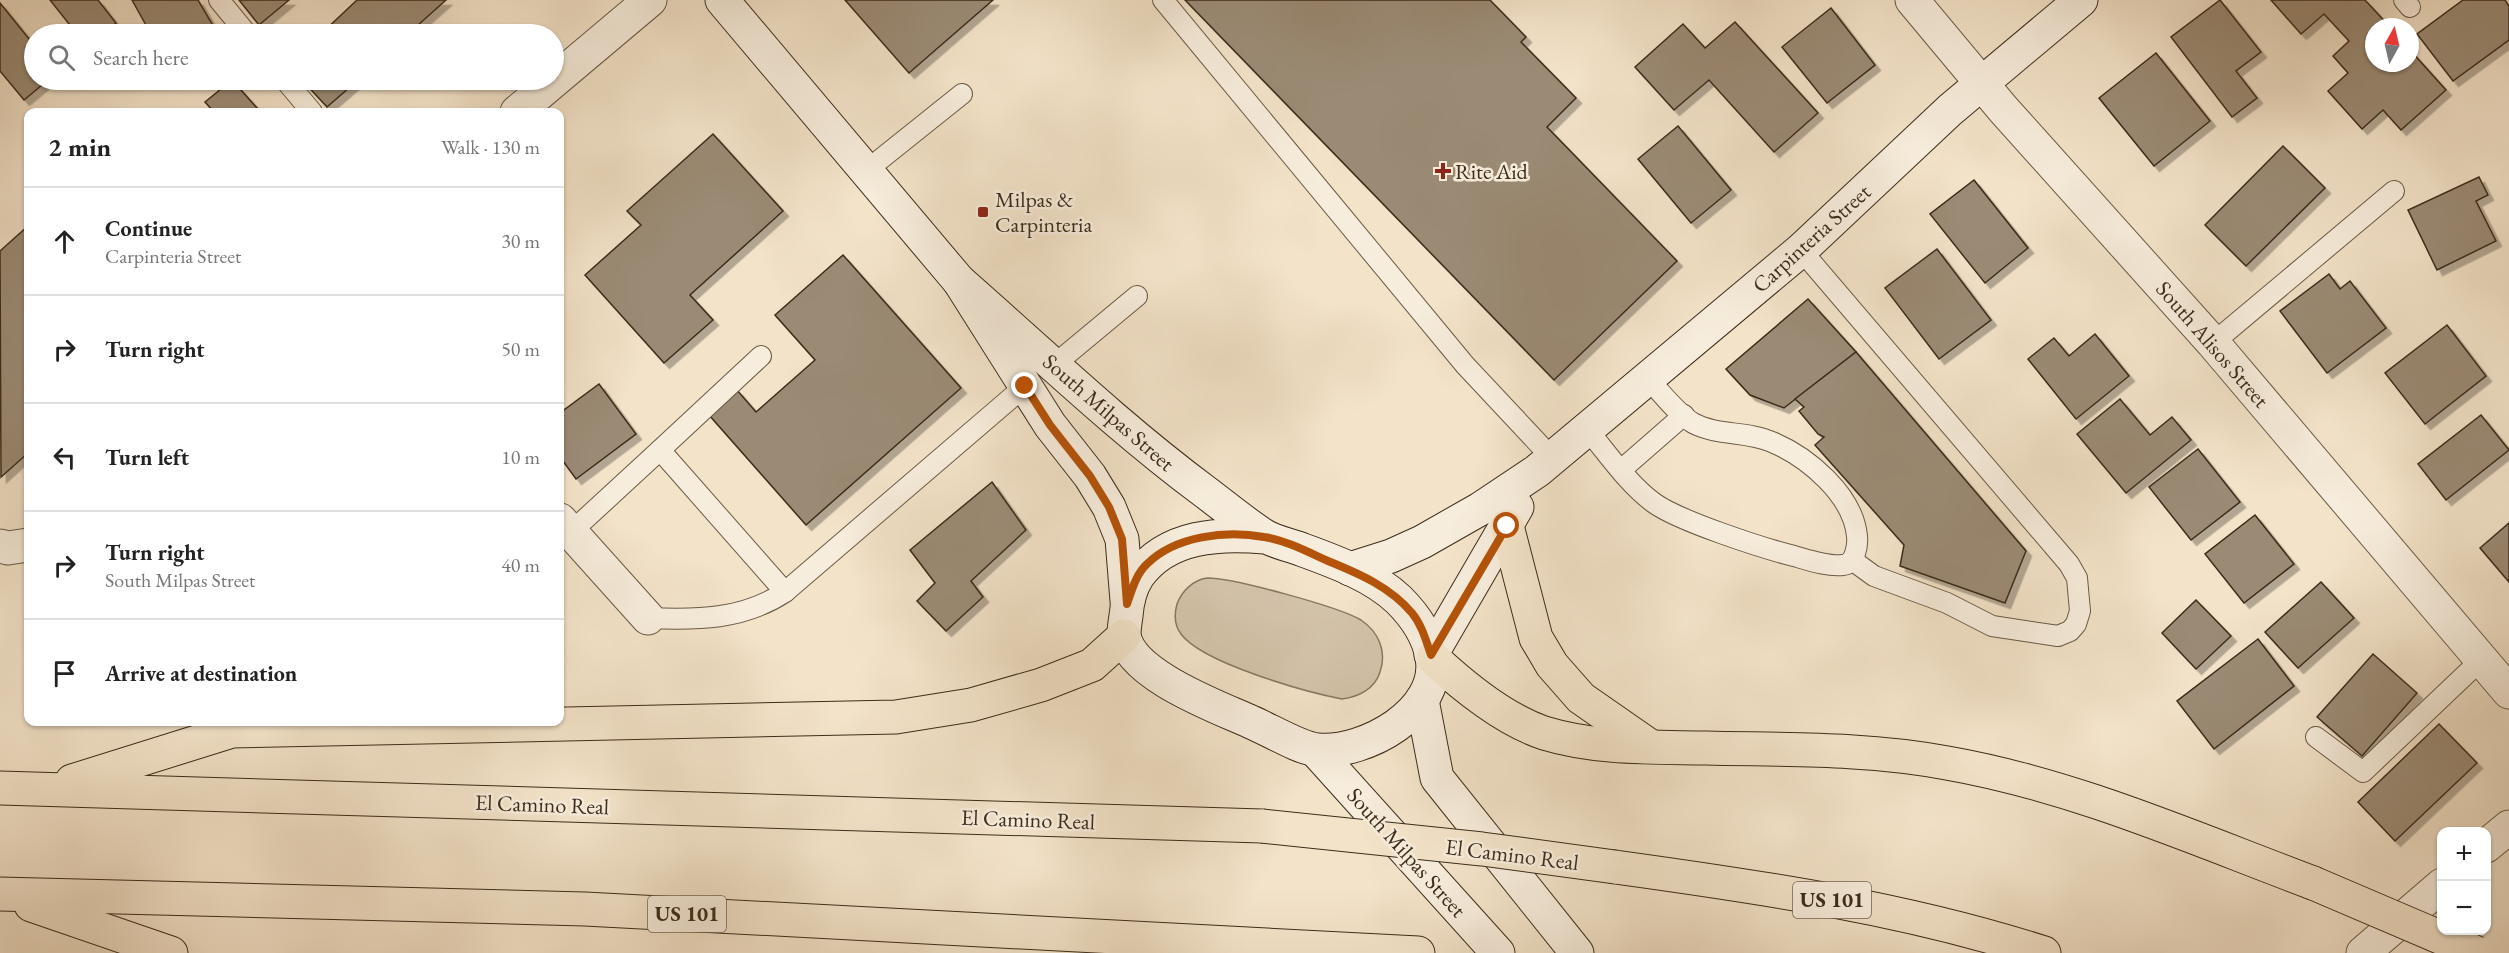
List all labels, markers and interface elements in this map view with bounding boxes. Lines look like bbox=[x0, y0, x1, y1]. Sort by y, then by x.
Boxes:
north arrow bbox=[2365, 18, 2419, 72]
search box bbox=[24, 24, 564, 90]
icon: search bbox=[45, 41, 78, 74]
text: Search here bbox=[93, 43, 188, 72]
text: 2 min bbox=[48, 130, 111, 164]
text: Walk · 130 m bbox=[441, 134, 540, 160]
place label: Rite Aid bbox=[1455, 157, 1529, 186]
marker: Rite Aid bbox=[1436, 164, 1450, 178]
street label: Carpinteria Street bbox=[1746, 177, 1877, 299]
place label: Milpas & Carpinteria bbox=[995, 185, 1092, 239]
marker: Milpas & Carpinteria bbox=[976, 205, 990, 219]
text: Continue bbox=[105, 214, 192, 243]
icon: ahead bbox=[48, 225, 81, 258]
text: 30 m bbox=[501, 228, 540, 254]
text: Carpinteria Street bbox=[105, 243, 241, 269]
street label: South Alisos Street bbox=[2149, 275, 2276, 414]
icon: right bbox=[48, 333, 81, 366]
text: Turn right bbox=[105, 335, 204, 364]
text: 50 m bbox=[501, 336, 540, 362]
street label: South Milpas Street bbox=[1037, 347, 1181, 478]
route end bbox=[1011, 372, 1037, 398]
icon: left bbox=[48, 441, 81, 474]
text: Turn left bbox=[105, 443, 189, 472]
text: 10 m bbox=[501, 444, 540, 470]
route start bbox=[1493, 512, 1519, 538]
text: Turn right bbox=[105, 538, 204, 567]
icon: right bbox=[48, 549, 81, 582]
text: 40 m bbox=[501, 552, 540, 578]
text: South Milpas Street bbox=[105, 567, 255, 593]
icon: arrive bbox=[48, 657, 81, 690]
text: Arrive at destination bbox=[105, 659, 297, 688]
street label: South Milpas Street bbox=[1340, 781, 1473, 924]
street label: El Camino Real bbox=[474, 788, 610, 821]
street label: El Camino Real bbox=[960, 803, 1096, 836]
map controls bbox=[2437, 827, 2491, 935]
button: + bbox=[2437, 827, 2491, 881]
street label: El Camino Real bbox=[1444, 832, 1580, 877]
button: − bbox=[2437, 881, 2491, 935]
road number: US 101 bbox=[1793, 882, 1871, 918]
road number: US 101 bbox=[648, 896, 726, 932]

